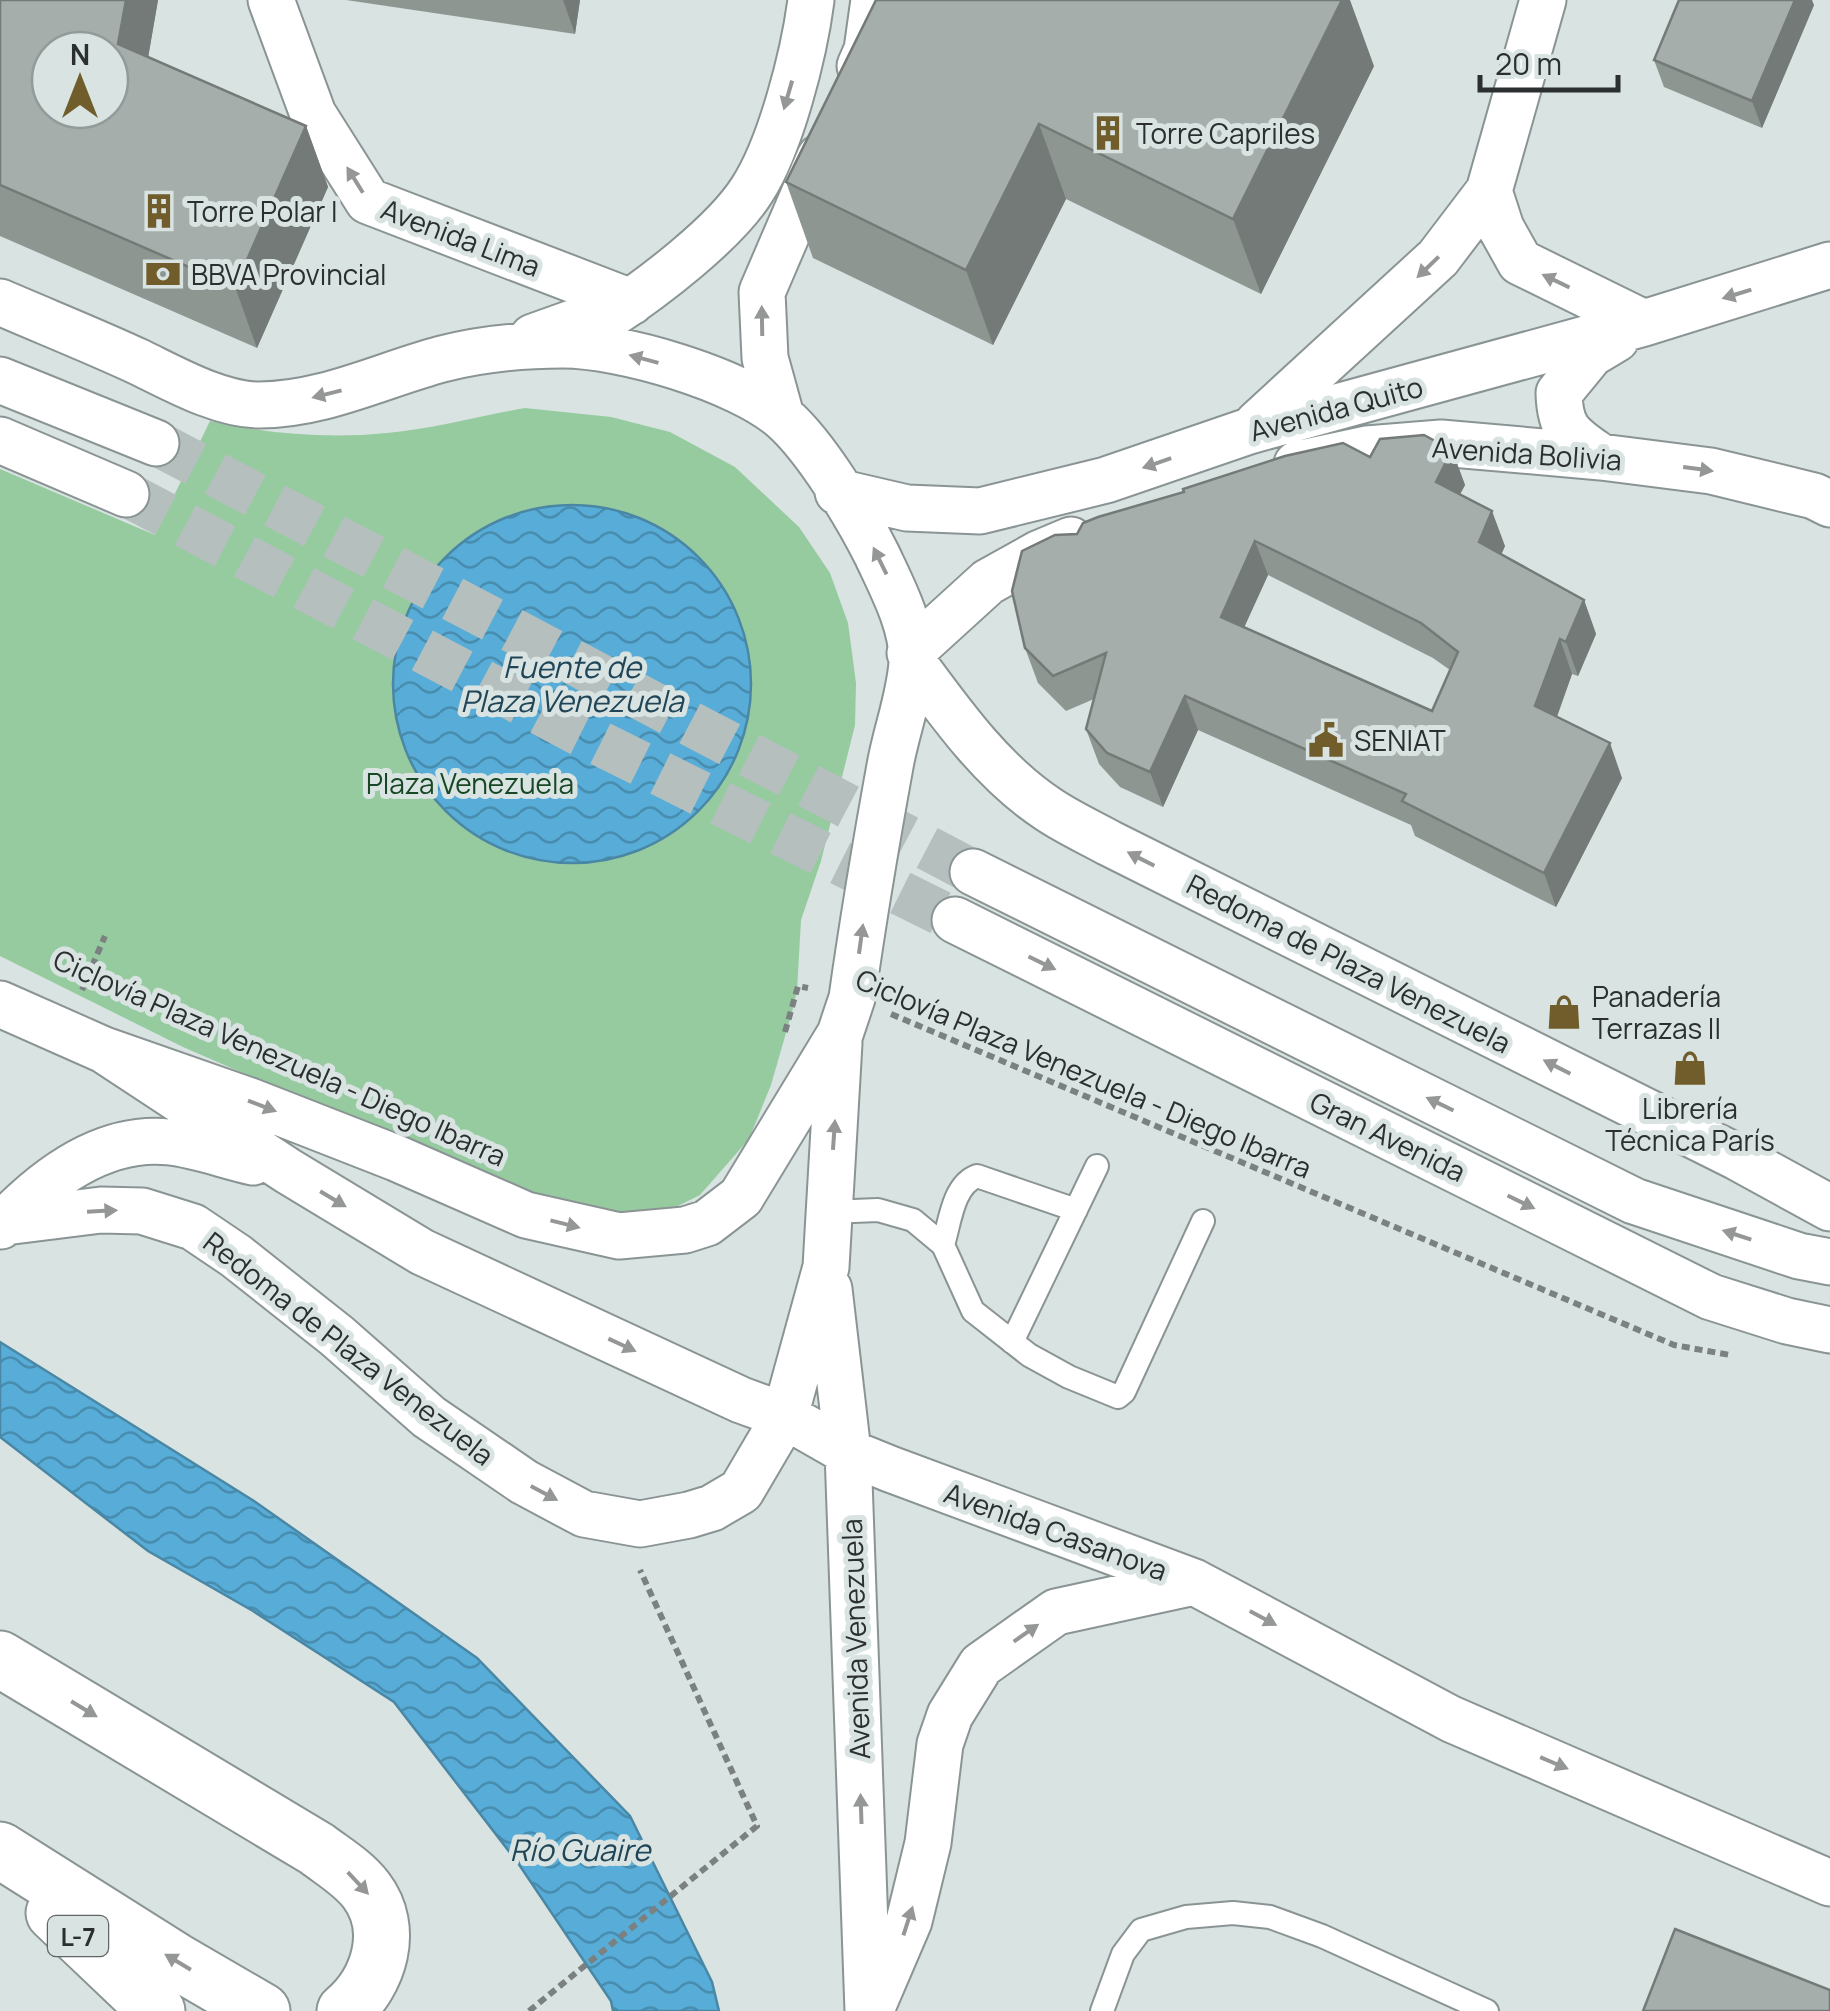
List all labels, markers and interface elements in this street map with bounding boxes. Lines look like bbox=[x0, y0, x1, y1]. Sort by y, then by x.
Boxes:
north arrow bbox=[30, 30, 130, 130]
scale bar bbox=[1480, 30, 1618, 92]
text: N bbox=[70, 35, 90, 73]
text: 20 m bbox=[1495, 43, 1562, 84]
one-way arrow bbox=[780, 80, 795, 111]
building icon: Torre Capriles bbox=[1089, 114, 1127, 152]
place label: Torre Capriles bbox=[1136, 114, 1315, 152]
one-way arrow bbox=[346, 167, 365, 194]
street label: Avenida Lima bbox=[376, 189, 546, 285]
building icon: Torre Polar I bbox=[140, 192, 178, 230]
place label: Torre Polar I bbox=[187, 192, 338, 230]
bank icon: BBVA Provincial bbox=[144, 255, 182, 293]
place label: BBVA Provincial bbox=[191, 255, 387, 293]
one-way arrow bbox=[1416, 255, 1440, 278]
one-way arrow bbox=[1542, 272, 1571, 289]
one-way arrow bbox=[1721, 287, 1752, 302]
one-way arrow bbox=[754, 304, 770, 336]
one-way arrow bbox=[629, 350, 660, 366]
street label: Avenida Quito bbox=[1245, 367, 1427, 449]
one-way arrow bbox=[311, 387, 342, 403]
street label: Avenida Bolivia bbox=[1431, 427, 1623, 479]
one-way arrow bbox=[1141, 456, 1171, 471]
one-way arrow bbox=[1682, 462, 1714, 478]
one-way arrow bbox=[871, 546, 888, 575]
water label: Fuente de Plaza Venezuela bbox=[461, 646, 685, 721]
public building icon: SENIAT bbox=[1307, 721, 1345, 759]
place label: SENIAT bbox=[1354, 721, 1446, 759]
park label: Plaza Venezuela bbox=[366, 764, 574, 802]
one-way arrow bbox=[1126, 851, 1155, 868]
street label: Redoma de Plaza Venezuela bbox=[1181, 865, 1517, 1061]
one-way arrow bbox=[853, 923, 869, 955]
street label: Ciclovía Plaza Venezuela - Diego Ibarra bbox=[48, 940, 512, 1174]
one-way arrow bbox=[1028, 954, 1057, 971]
street label: Ciclovía Plaza Venezuela - Diego Ibarra bbox=[850, 959, 1318, 1187]
place label: Panadería Terrazas II bbox=[1592, 977, 1721, 1047]
shop icon: Panadería Terrazas II bbox=[1545, 993, 1583, 1031]
shop icon: Librería Técnica París bbox=[1671, 1049, 1709, 1087]
one-way arrow bbox=[1542, 1058, 1571, 1075]
street label: Gran Avenida bbox=[1304, 1082, 1472, 1190]
place label: Librería Técnica París bbox=[1605, 1089, 1775, 1159]
one-way arrow bbox=[1425, 1096, 1454, 1113]
one-way arrow bbox=[248, 1099, 278, 1114]
one-way arrow bbox=[826, 1119, 842, 1151]
one-way arrow bbox=[319, 1190, 347, 1207]
one-way arrow bbox=[1507, 1193, 1536, 1210]
one-way arrow bbox=[87, 1203, 119, 1219]
one-way arrow bbox=[550, 1217, 581, 1233]
street label: Redoma de Plaza Venezuela bbox=[196, 1223, 502, 1473]
one-way arrow bbox=[1721, 1227, 1751, 1242]
one-way arrow bbox=[608, 1337, 637, 1354]
street label: Avenida Casanova bbox=[939, 1473, 1173, 1589]
one-way arrow bbox=[530, 1484, 559, 1501]
street label: Avenida Venezuela bbox=[832, 1518, 878, 1760]
one-way arrow bbox=[1248, 1610, 1277, 1627]
one-way arrow bbox=[1012, 1624, 1039, 1643]
one-way arrow bbox=[70, 1700, 98, 1717]
one-way arrow bbox=[1539, 1755, 1569, 1771]
one-way arrow bbox=[852, 1792, 868, 1824]
water label: Río Guaire bbox=[510, 1829, 652, 1870]
one-way arrow bbox=[346, 1870, 369, 1894]
one-way arrow bbox=[901, 1906, 916, 1936]
road number: L-7 bbox=[48, 1916, 108, 1956]
one-way arrow bbox=[164, 1954, 192, 1971]

